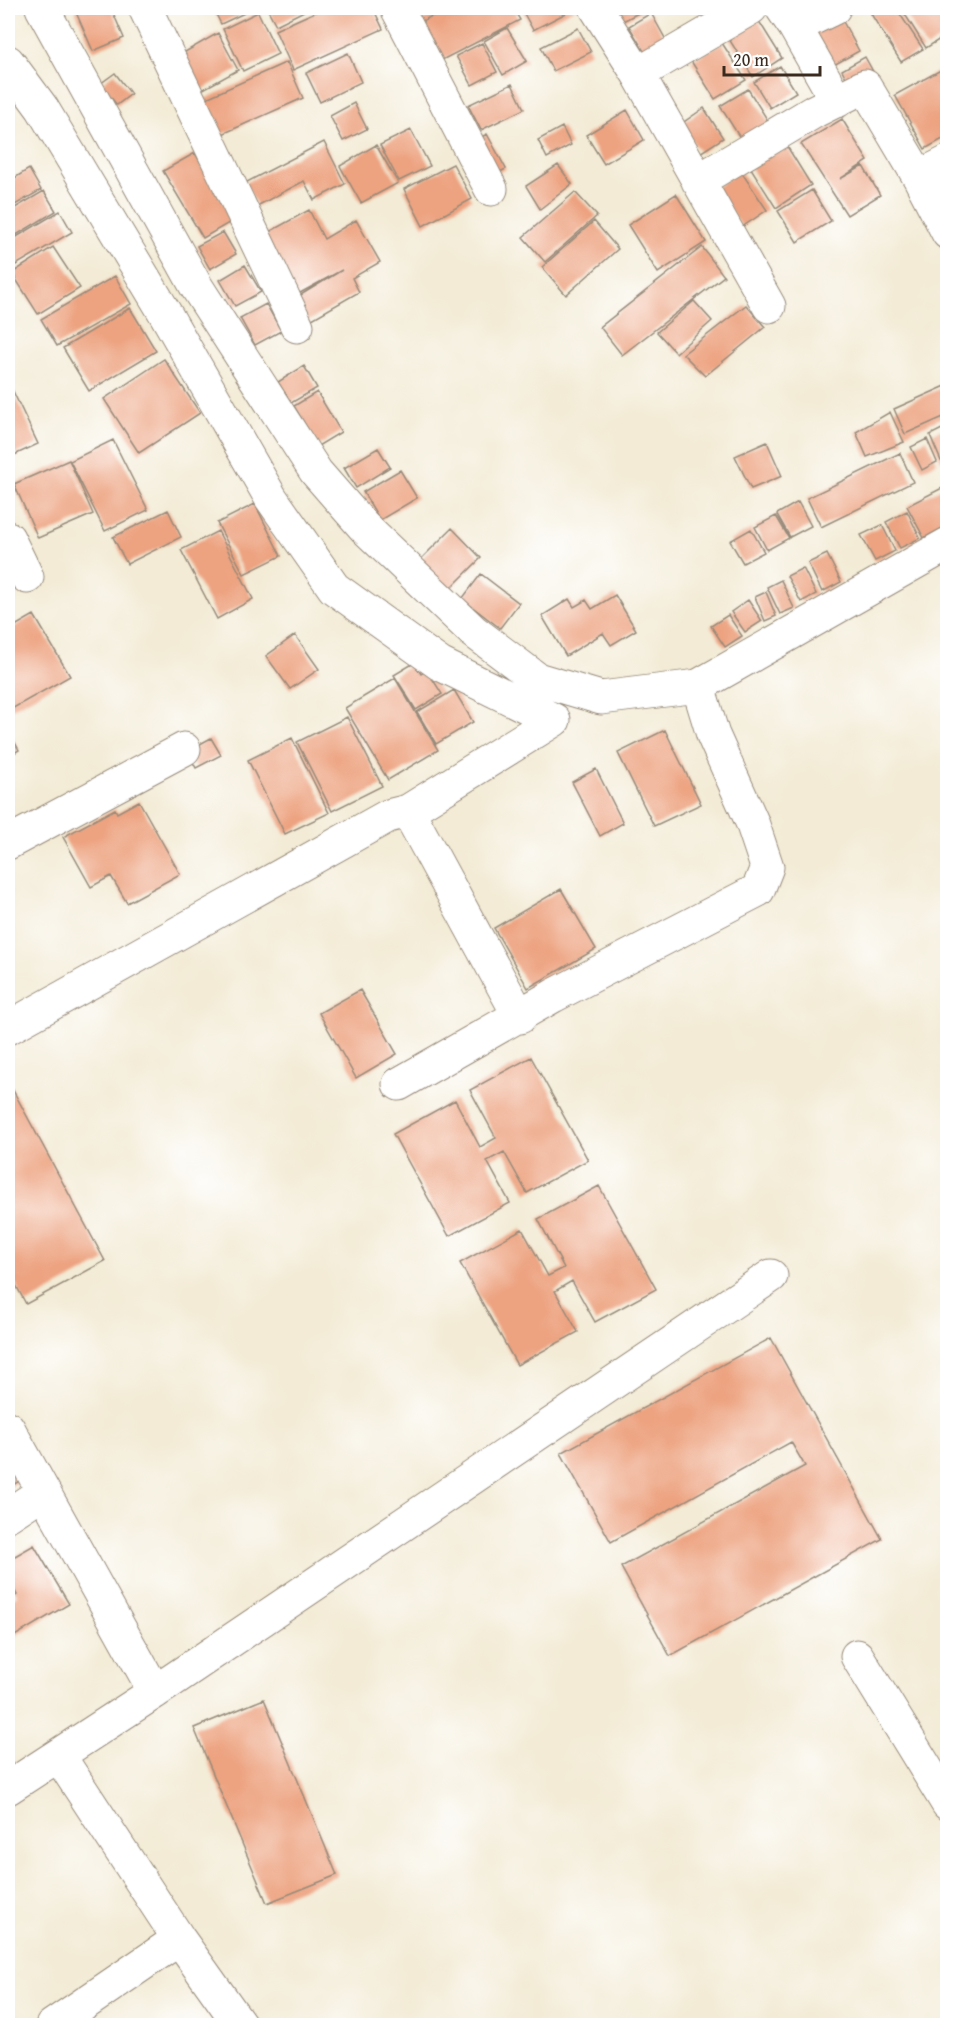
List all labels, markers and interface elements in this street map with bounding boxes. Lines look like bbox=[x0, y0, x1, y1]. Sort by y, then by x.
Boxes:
scale bar bbox=[724, 39, 820, 77]
text: 20 m bbox=[733, 46, 769, 73]

